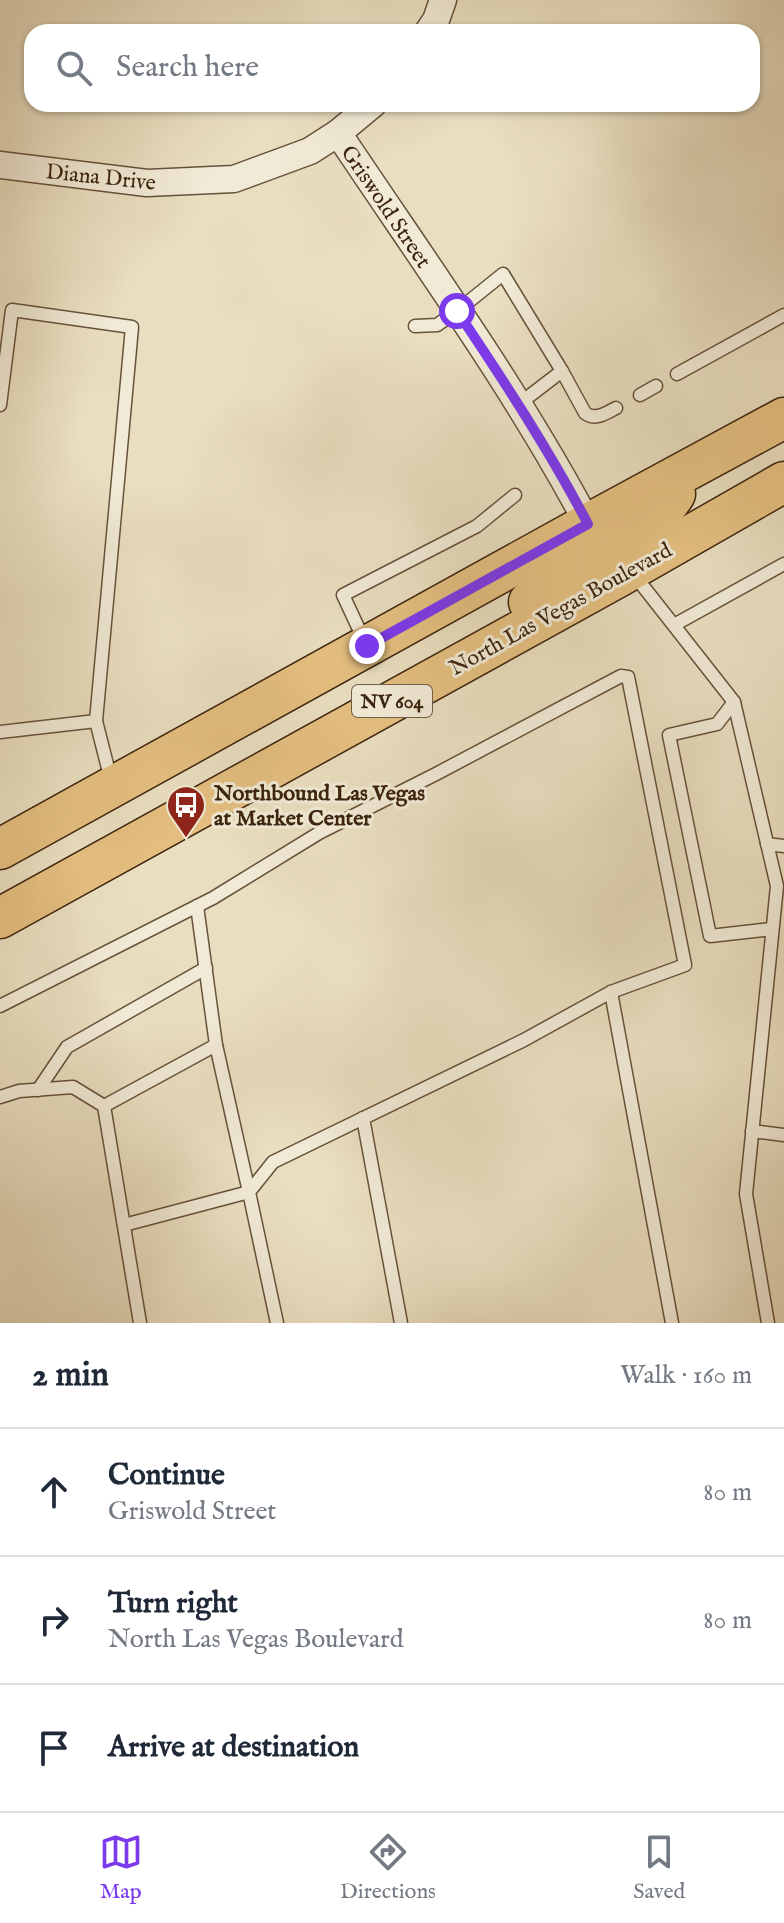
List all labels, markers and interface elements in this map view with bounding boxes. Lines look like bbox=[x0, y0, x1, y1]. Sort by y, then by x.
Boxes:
search box bbox=[24, 24, 760, 112]
icon: search bbox=[52, 46, 96, 90]
text: Search here bbox=[116, 49, 259, 87]
street label: Griswold Street bbox=[334, 140, 437, 274]
street label: Diana Drive bbox=[44, 158, 157, 198]
route start bbox=[439, 293, 475, 329]
street label: North Las Vegas Boulevard bbox=[445, 537, 677, 683]
route end bbox=[349, 628, 385, 664]
road number: NV 604 bbox=[352, 685, 432, 717]
place label: Northbound Las Vegas at Market Center bbox=[213, 780, 425, 833]
bus stop icon: Northbound Las Vegas at Market Center bbox=[165, 784, 207, 839]
text: 2 min bbox=[32, 1354, 109, 1397]
text: Walk · 160 m bbox=[620, 1359, 752, 1392]
text: Continue bbox=[108, 1457, 225, 1495]
icon: ahead bbox=[32, 1470, 76, 1514]
text: 80 m bbox=[703, 1476, 752, 1509]
text: Griswold Street bbox=[108, 1495, 276, 1528]
text: Turn right bbox=[108, 1585, 238, 1623]
icon: right bbox=[32, 1598, 76, 1642]
text: 80 m bbox=[703, 1604, 752, 1637]
text: North Las Vegas Boulevard bbox=[108, 1623, 404, 1656]
icon: arrive bbox=[32, 1726, 76, 1770]
text: Arrive at destination bbox=[108, 1729, 359, 1767]
tab: Map bbox=[99, 1830, 143, 1906]
tab: Directions bbox=[340, 1830, 436, 1906]
tab: Saved bbox=[633, 1830, 685, 1906]

